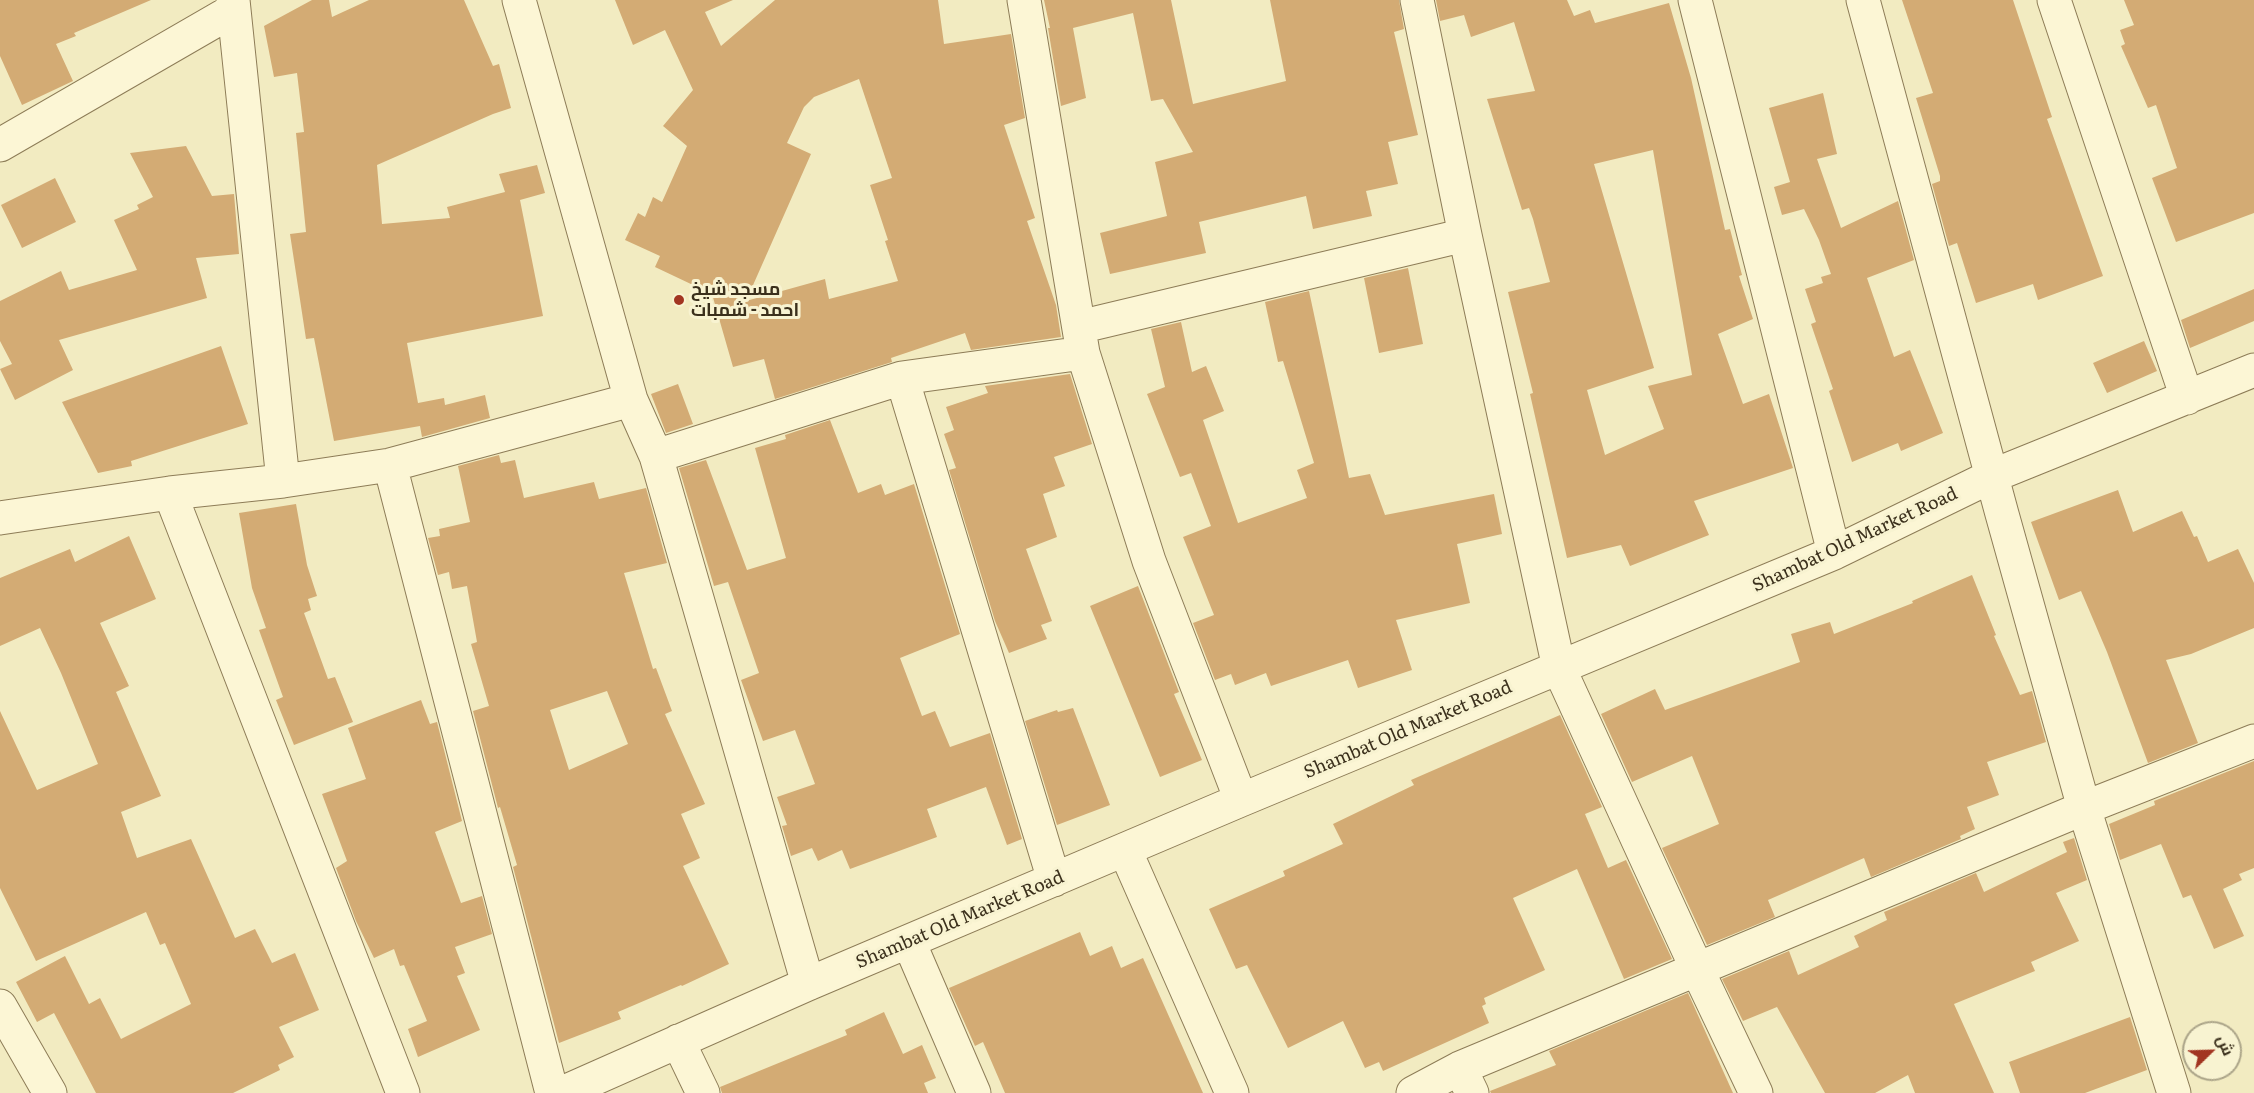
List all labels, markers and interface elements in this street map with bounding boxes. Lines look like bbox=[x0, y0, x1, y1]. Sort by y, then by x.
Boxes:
place label: مسجد شيخ احمد - شمبات bbox=[691, 279, 799, 322]
marker: مسجد شيخ احمد - شمبات bbox=[672, 293, 686, 307]
street label: Shambat Old Market Road bbox=[1749, 483, 1961, 597]
street label: Shambat Old Market Road bbox=[1301, 676, 1515, 784]
street label: Shambat Old Market Road bbox=[853, 866, 1067, 974]
north arrow bbox=[2182, 1021, 2242, 1081]
text: ش bbox=[2212, 1031, 2242, 1059]

